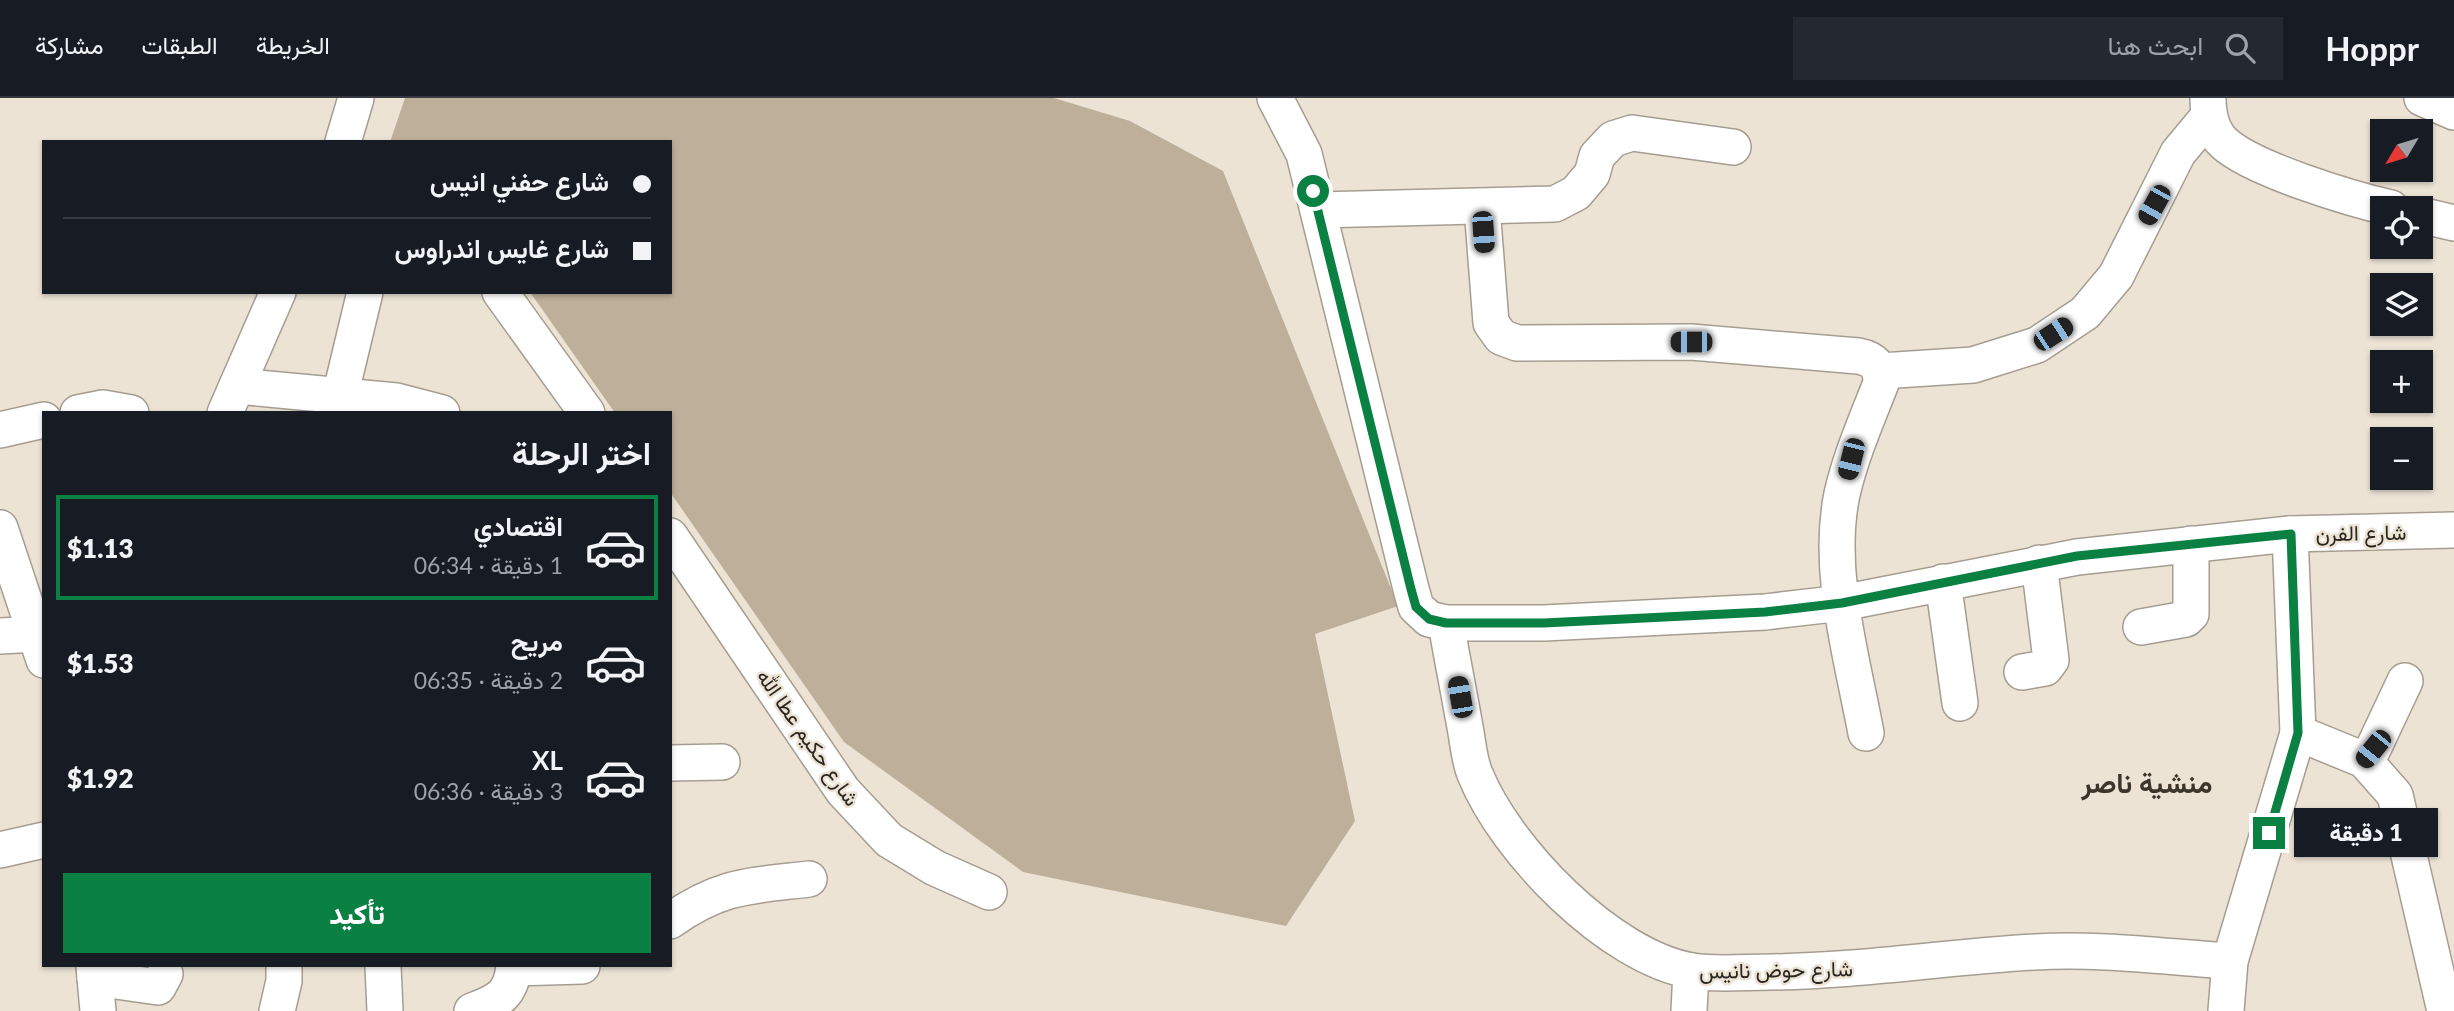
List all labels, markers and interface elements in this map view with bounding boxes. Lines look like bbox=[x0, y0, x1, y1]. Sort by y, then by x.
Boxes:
search box bbox=[1793, 17, 2283, 80]
text: Hoppr bbox=[2325, 28, 2419, 68]
text: ابحث هنا bbox=[2107, 29, 2203, 61]
icon: search bbox=[2221, 29, 2259, 67]
text: مشاركة bbox=[35, 30, 103, 59]
text: الطبقات bbox=[141, 30, 218, 59]
text: الخريطة bbox=[256, 30, 330, 59]
north arrow bbox=[2370, 119, 2432, 182]
map controls bbox=[2370, 119, 2433, 490]
text: شارع حفني انيس bbox=[430, 165, 609, 197]
route start bbox=[1297, 175, 1329, 207]
car bbox=[2135, 182, 2174, 228]
button: locate bbox=[2370, 196, 2433, 259]
car bbox=[1472, 210, 1495, 254]
text: شارع غايس اندراوس bbox=[395, 232, 609, 264]
button: layers bbox=[2370, 273, 2433, 336]
car bbox=[2030, 314, 2077, 354]
car bbox=[1671, 332, 1713, 353]
button: + bbox=[2370, 350, 2433, 413]
button: − bbox=[2370, 427, 2433, 490]
text: اختر الرحلة bbox=[512, 433, 651, 472]
car bbox=[1836, 436, 1867, 482]
text: اقتصادي bbox=[474, 510, 563, 542]
icon: car bbox=[584, 516, 647, 579]
street label: شارع الفرن bbox=[2315, 519, 2407, 548]
text: $1.13 bbox=[67, 532, 134, 564]
text: 1 دقيقة · 06:34 bbox=[414, 551, 563, 579]
text: مريح bbox=[511, 625, 563, 657]
icon: car bbox=[584, 631, 647, 694]
text: $1.53 bbox=[67, 647, 134, 679]
street label: شارع حكيم عطا الله bbox=[750, 664, 865, 812]
text: 2 دقيقة · 06:35 bbox=[414, 666, 563, 694]
car bbox=[1447, 674, 1474, 720]
car bbox=[2352, 726, 2395, 772]
text: XL bbox=[532, 744, 563, 776]
icon: car bbox=[584, 746, 647, 809]
text: $1.92 bbox=[67, 762, 134, 794]
district label: منشية ناصر bbox=[2081, 765, 2212, 801]
text: 3 دقيقة · 06:36 bbox=[414, 777, 563, 805]
callout: 1 دقيقة bbox=[2294, 808, 2437, 858]
route end bbox=[2253, 817, 2285, 849]
text: 1 دقيقة bbox=[2329, 818, 2403, 846]
button: تأكيد bbox=[63, 873, 651, 953]
street label: شارع حوض نانيس bbox=[1699, 955, 1853, 986]

